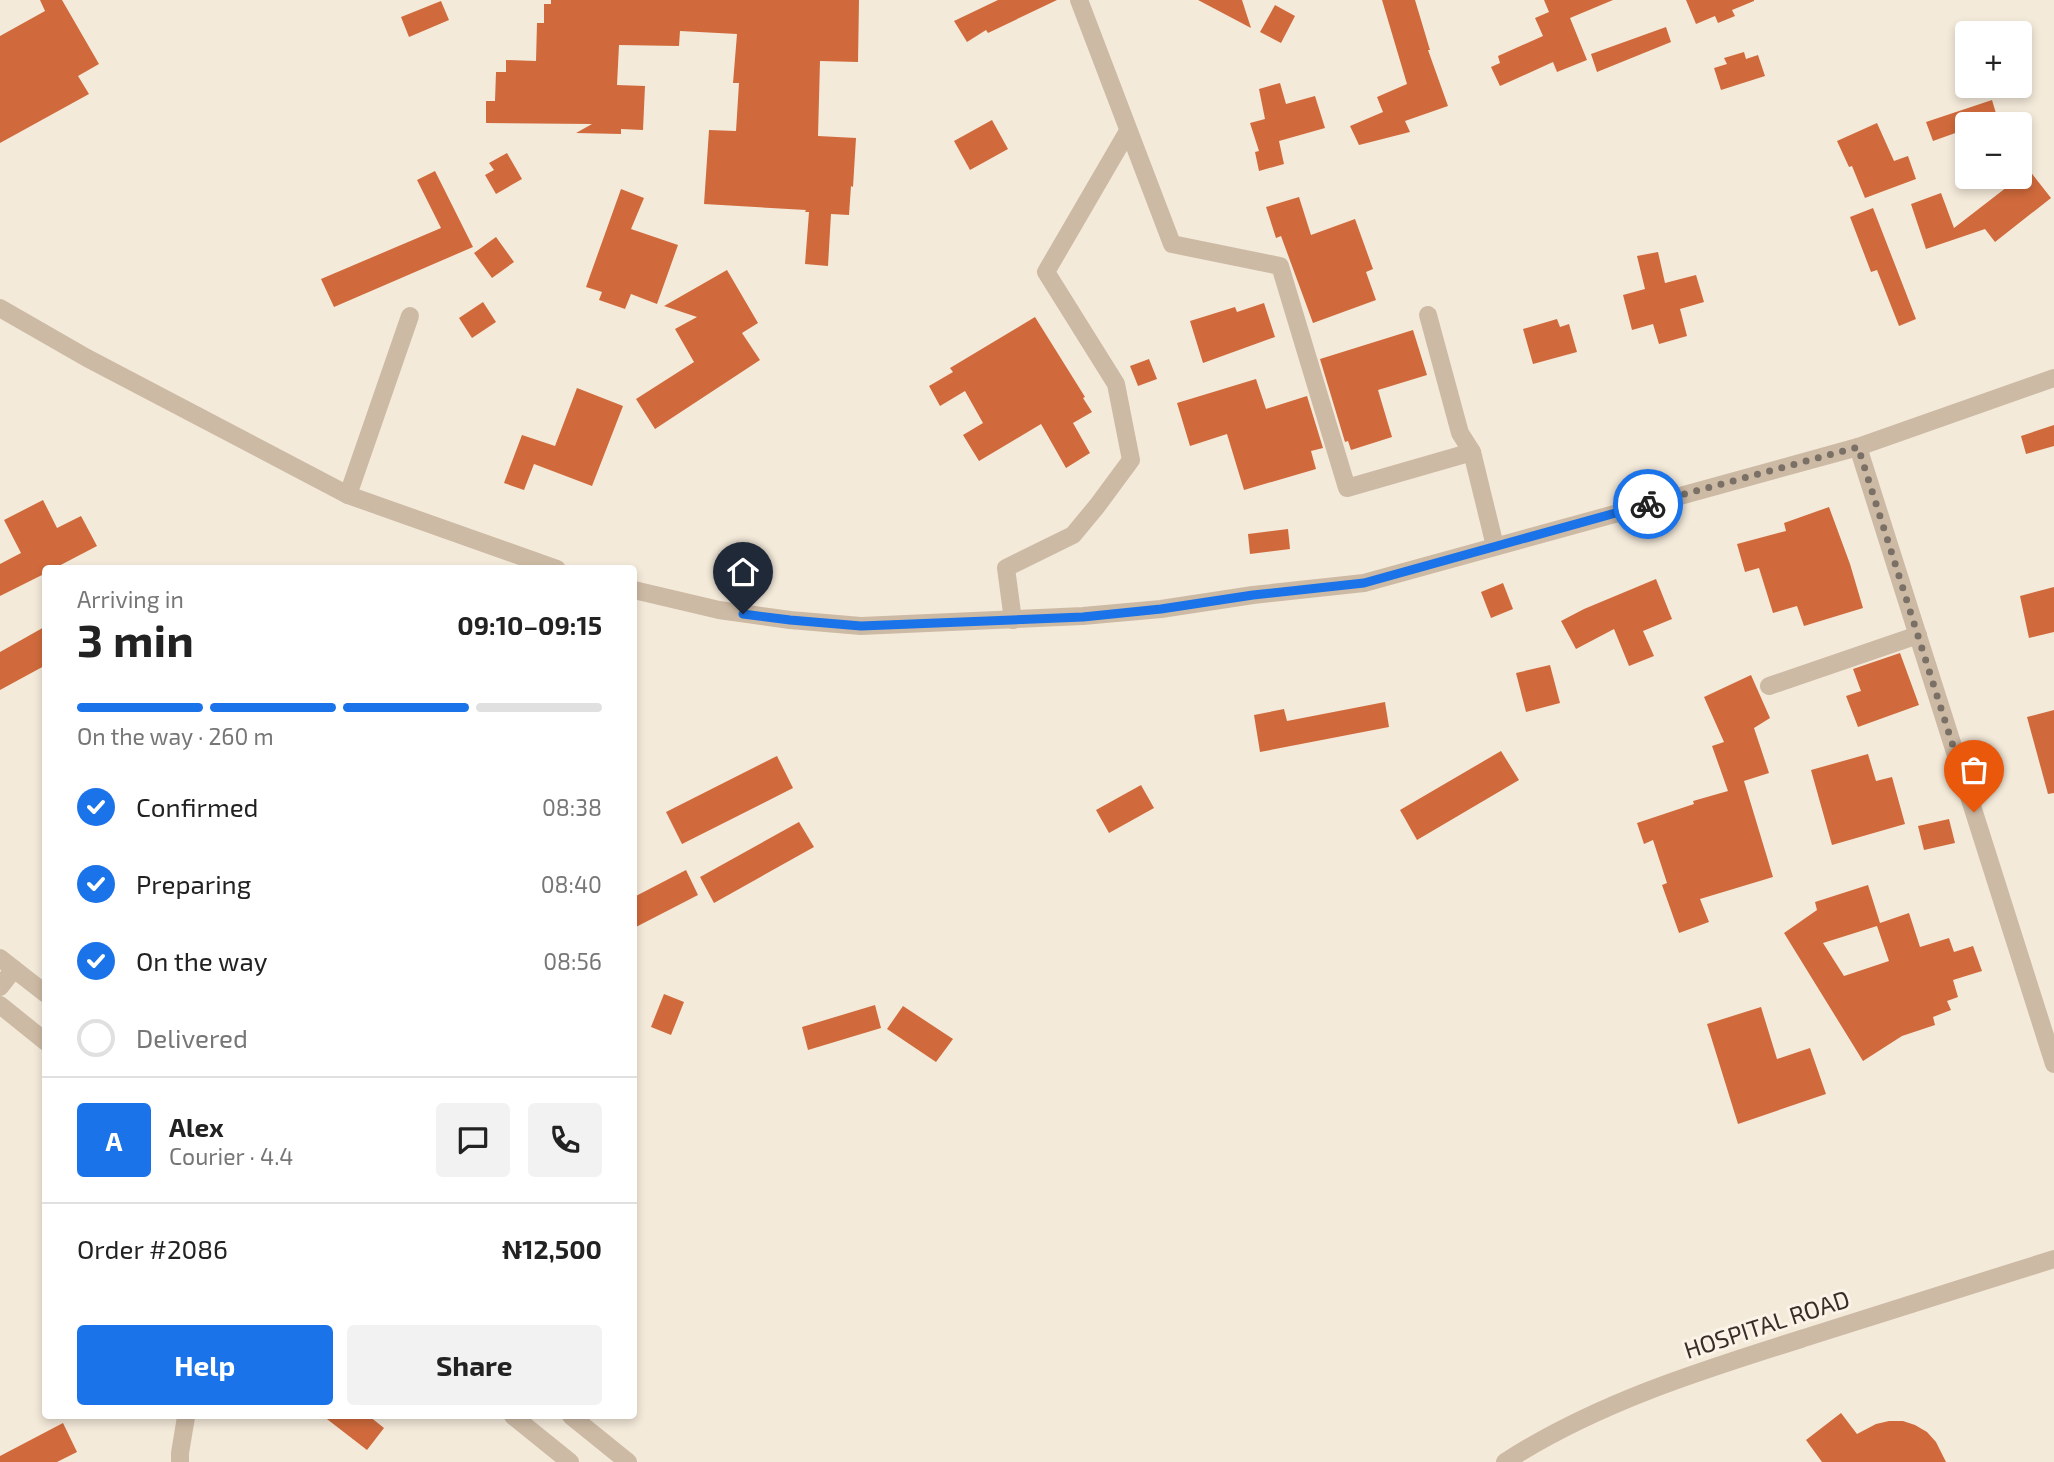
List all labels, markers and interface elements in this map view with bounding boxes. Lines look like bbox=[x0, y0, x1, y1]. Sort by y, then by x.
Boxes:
map controls bbox=[1955, 21, 2032, 189]
button: + bbox=[1955, 21, 2032, 98]
button: − bbox=[1955, 112, 2032, 189]
courier bbox=[1613, 469, 1683, 539]
icon: bike bbox=[1629, 485, 1667, 523]
pin bbox=[713, 542, 773, 614]
icon: home bbox=[724, 553, 762, 591]
text: Arriving in bbox=[77, 585, 184, 613]
text: 09:10–09:15 bbox=[457, 609, 602, 640]
text: 3 min bbox=[77, 611, 194, 666]
text: On the way · 260 m bbox=[77, 722, 274, 750]
pin bbox=[1944, 740, 2004, 812]
icon: bag bbox=[1955, 751, 1993, 789]
icon: check bbox=[77, 788, 115, 826]
text: Confirmed bbox=[136, 791, 259, 822]
text: 08:38 bbox=[542, 793, 602, 821]
icon: check bbox=[77, 865, 115, 903]
text: Preparing bbox=[136, 868, 251, 899]
text: 08:40 bbox=[541, 870, 602, 898]
icon: check bbox=[77, 942, 115, 980]
text: On the way bbox=[136, 945, 267, 976]
text: 08:56 bbox=[543, 947, 602, 975]
text: Delivered bbox=[136, 1022, 248, 1053]
button: chat bbox=[436, 1103, 510, 1177]
button: phone bbox=[528, 1103, 602, 1177]
text: Alex bbox=[169, 1111, 224, 1142]
text: A bbox=[106, 1125, 122, 1156]
text: Courier · 4.4 bbox=[169, 1142, 293, 1170]
text: Order #2086 bbox=[77, 1233, 228, 1264]
text: ₦12,500 bbox=[502, 1233, 602, 1264]
street label: HOSPITAL ROAD bbox=[1680, 1283, 1853, 1364]
button: Help bbox=[77, 1325, 333, 1405]
button: Share bbox=[347, 1325, 602, 1405]

